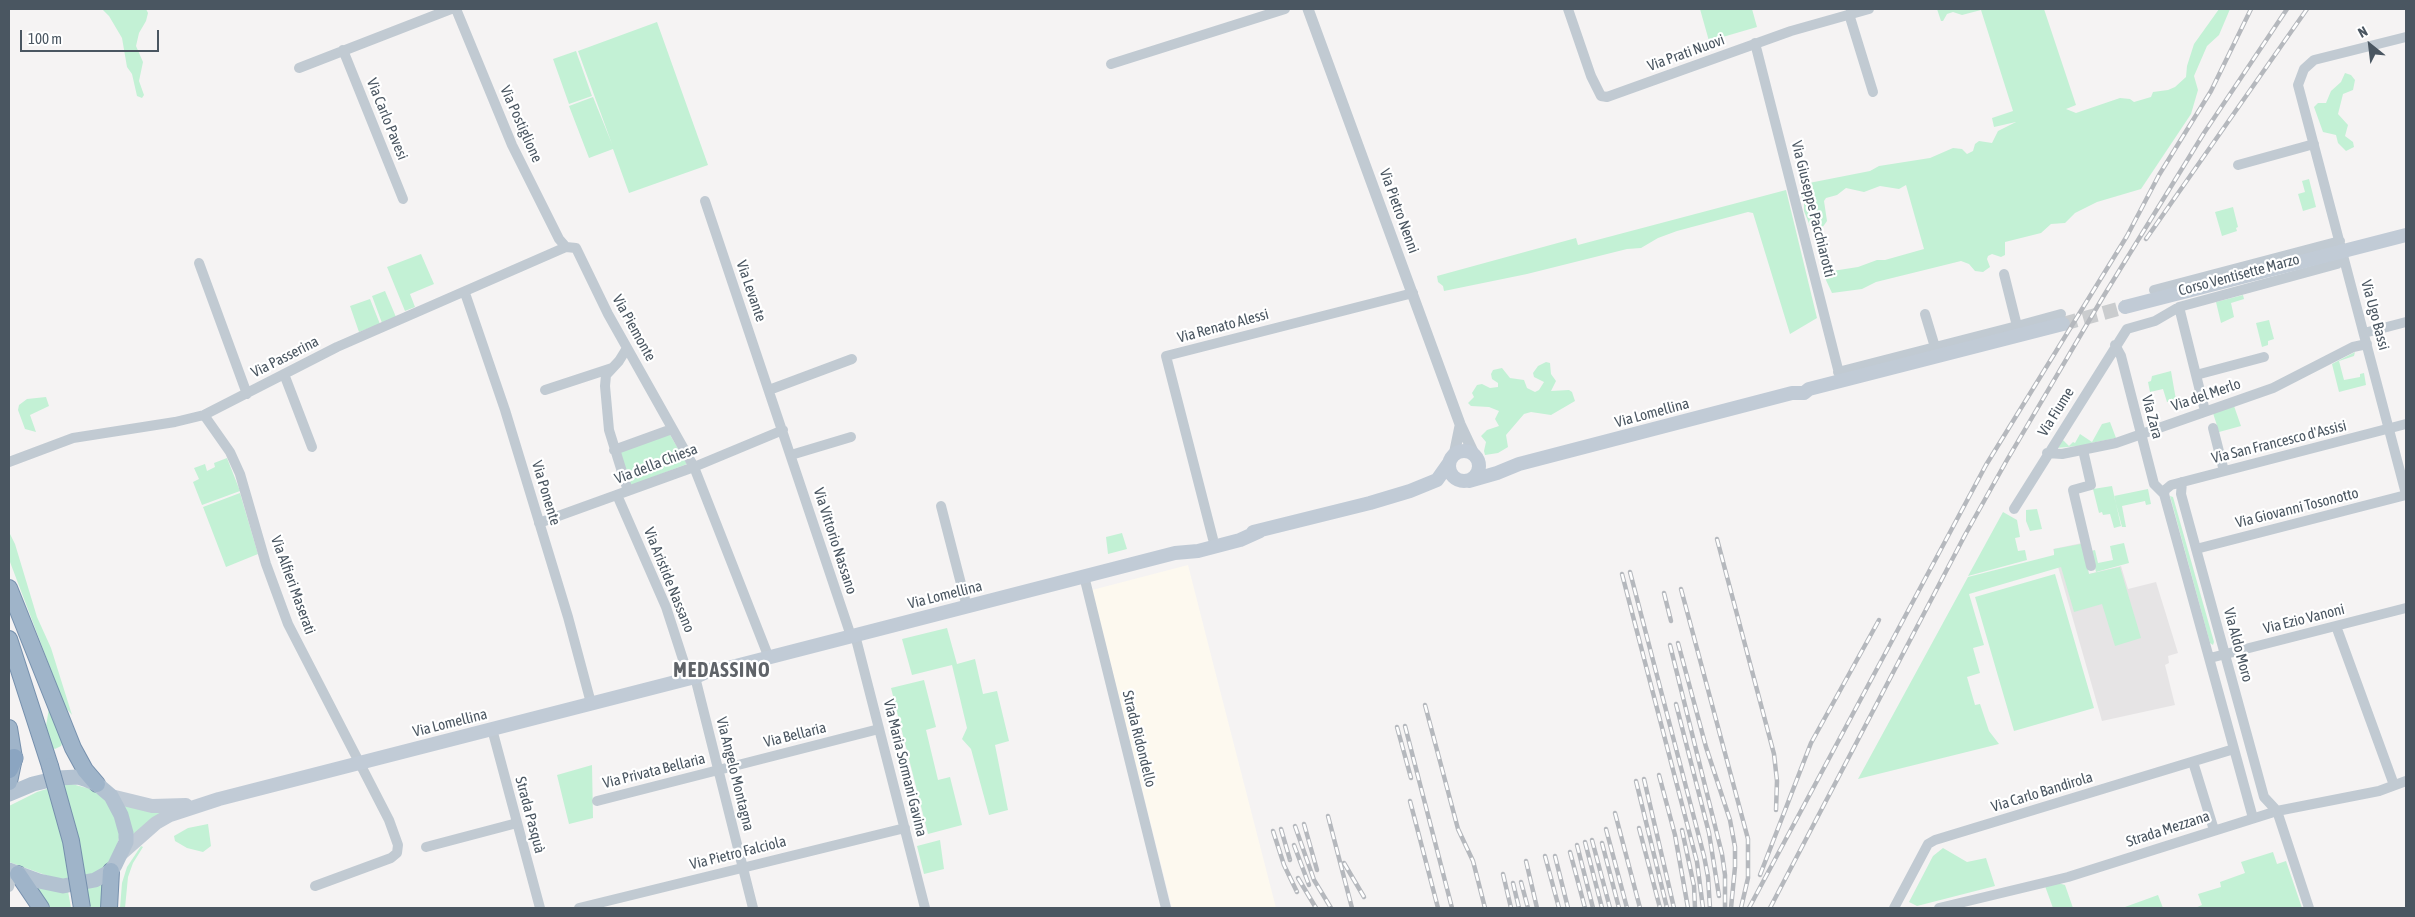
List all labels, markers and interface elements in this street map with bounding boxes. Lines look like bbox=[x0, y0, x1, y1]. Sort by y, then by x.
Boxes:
scale bar bbox=[22, 20, 161, 52]
north arrow bbox=[2345, 20, 2395, 70]
text: N bbox=[2355, 23, 2370, 41]
text: 100 m bbox=[28, 30, 62, 47]
street label: Via Prati Nuovi bbox=[1645, 31, 1727, 75]
street label: Via Carlo Pavesi bbox=[362, 76, 412, 162]
street label: Via Postiglione bbox=[496, 83, 546, 165]
street label: Via Giuseppe Pacchiarotti bbox=[1787, 139, 1839, 279]
street label: Via Pietro Nenni bbox=[1375, 166, 1423, 256]
street label: Corso Ventisette Marzo bbox=[2176, 250, 2302, 300]
street label: Via Levante bbox=[732, 258, 770, 324]
street label: Via Ugo Bassi bbox=[2357, 278, 2393, 352]
street label: Via Piemonte bbox=[608, 292, 660, 364]
street label: Via Renato Alessi bbox=[1175, 305, 1271, 347]
street label: Via Passerina bbox=[248, 332, 322, 382]
street label: Via del Merlo bbox=[2169, 375, 2243, 415]
street label: Via Fiume bbox=[2034, 384, 2078, 440]
street label: Via Zara bbox=[2138, 393, 2166, 441]
street label: Via Lomellina bbox=[1613, 394, 1691, 432]
street label: Via San Francesco d'Assisi bbox=[2210, 417, 2348, 467]
street label: Via della Chiesa bbox=[612, 440, 700, 488]
street label: Via Ponente bbox=[528, 459, 564, 527]
street label: Via Giovanni Tosonotto bbox=[2234, 484, 2360, 532]
street label: Via Vittorio Nassano bbox=[809, 485, 861, 597]
street label: Via Aristide Nassano bbox=[640, 525, 698, 635]
street label: Via Alfieri Maserati bbox=[267, 533, 319, 637]
street label: Via Lomellina bbox=[906, 577, 984, 613]
street label: Via Ezio Vanoni bbox=[2262, 600, 2346, 638]
street label: Via Aldo Moro bbox=[2219, 606, 2257, 684]
district label: MEDASSINO bbox=[672, 659, 772, 683]
street label: Strada Ridondello bbox=[1118, 689, 1160, 789]
street label: Via Maria Sormani Gavina bbox=[879, 697, 931, 839]
street label: Via Lomellina bbox=[411, 705, 489, 741]
street label: Via Angelo Montagna bbox=[712, 715, 758, 833]
street label: Via Bellaria bbox=[762, 719, 828, 751]
street label: Via Privata Bellaria bbox=[601, 750, 707, 792]
street label: Via Carlo Bandirola bbox=[1989, 768, 2095, 816]
street label: Strada Pasquà bbox=[511, 775, 549, 855]
street label: Strada Mezzana bbox=[2124, 807, 2212, 851]
street label: Via Pietro Falciola bbox=[688, 832, 788, 874]

